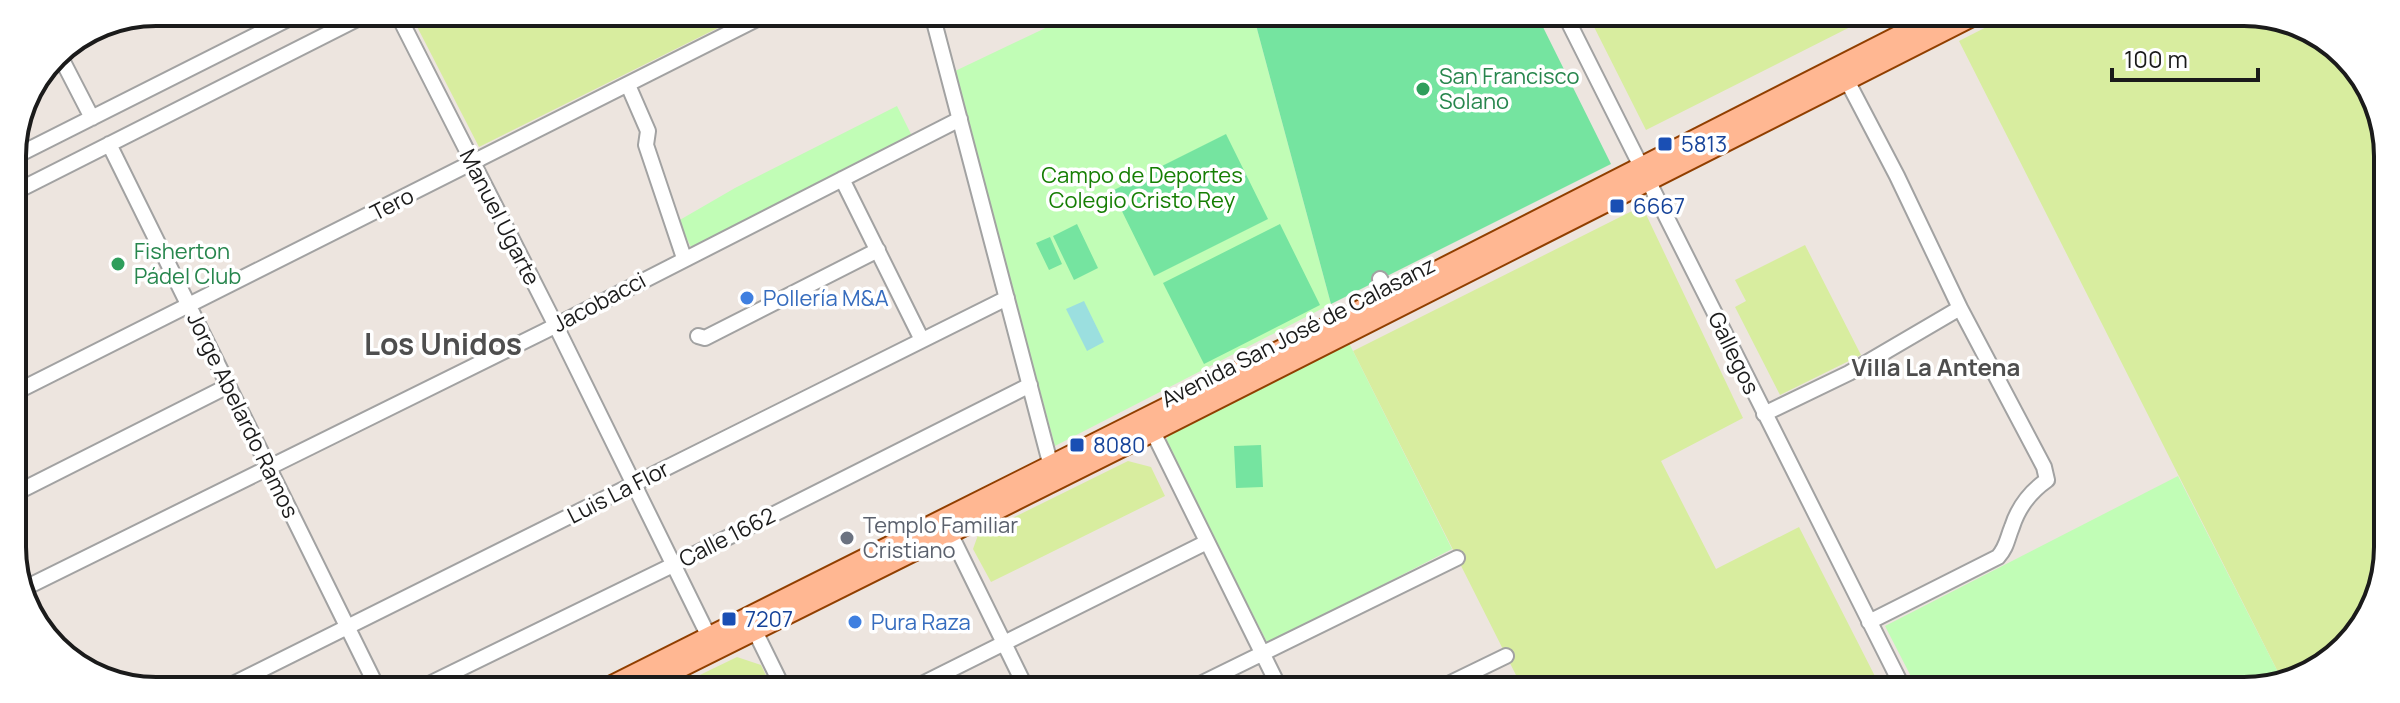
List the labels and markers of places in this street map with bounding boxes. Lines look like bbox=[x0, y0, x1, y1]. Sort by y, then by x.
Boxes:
place label: San Francisco Solano bbox=[1439, 61, 1579, 116]
marker: San Francisco Solano bbox=[1414, 80, 1432, 98]
place label: 5813 bbox=[1681, 129, 1727, 159]
marker: 5813 bbox=[1656, 135, 1674, 153]
place label: 6667 bbox=[1633, 191, 1685, 221]
marker: 6667 bbox=[1608, 197, 1626, 215]
place label: Fisherton Pádel Club bbox=[134, 236, 241, 291]
marker: Fisherton Pádel Club bbox=[109, 255, 127, 273]
place label: Pollería M&A bbox=[763, 283, 889, 313]
marker: Pollería M&A bbox=[738, 289, 756, 307]
place label: 8080 bbox=[1093, 430, 1145, 460]
marker: 8080 bbox=[1068, 436, 1086, 454]
place label: Templo Familiar Cristiano bbox=[863, 510, 1018, 565]
marker: Templo Familiar Cristiano bbox=[838, 529, 856, 547]
place label: 7207 bbox=[745, 604, 793, 634]
place label: Pura Raza bbox=[871, 607, 971, 637]
marker: 7207 bbox=[720, 610, 738, 628]
marker: Pura Raza bbox=[846, 613, 864, 631]

